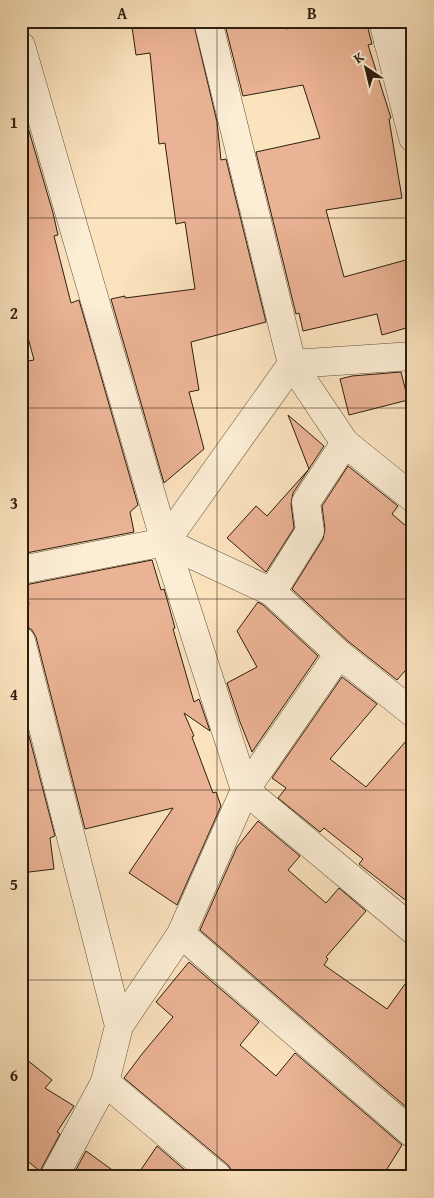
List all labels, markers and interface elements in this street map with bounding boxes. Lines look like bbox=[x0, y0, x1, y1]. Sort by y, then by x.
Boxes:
text: A bbox=[117, 1, 128, 25]
text: B bbox=[307, 1, 317, 25]
north arrow bbox=[342, 42, 392, 92]
text: K bbox=[349, 47, 368, 68]
text: 1 bbox=[10, 110, 18, 134]
text: 2 bbox=[10, 301, 18, 325]
text: 3 bbox=[10, 491, 18, 515]
text: 4 bbox=[10, 682, 18, 706]
text: 5 bbox=[10, 872, 18, 896]
text: 6 bbox=[10, 1063, 18, 1087]

